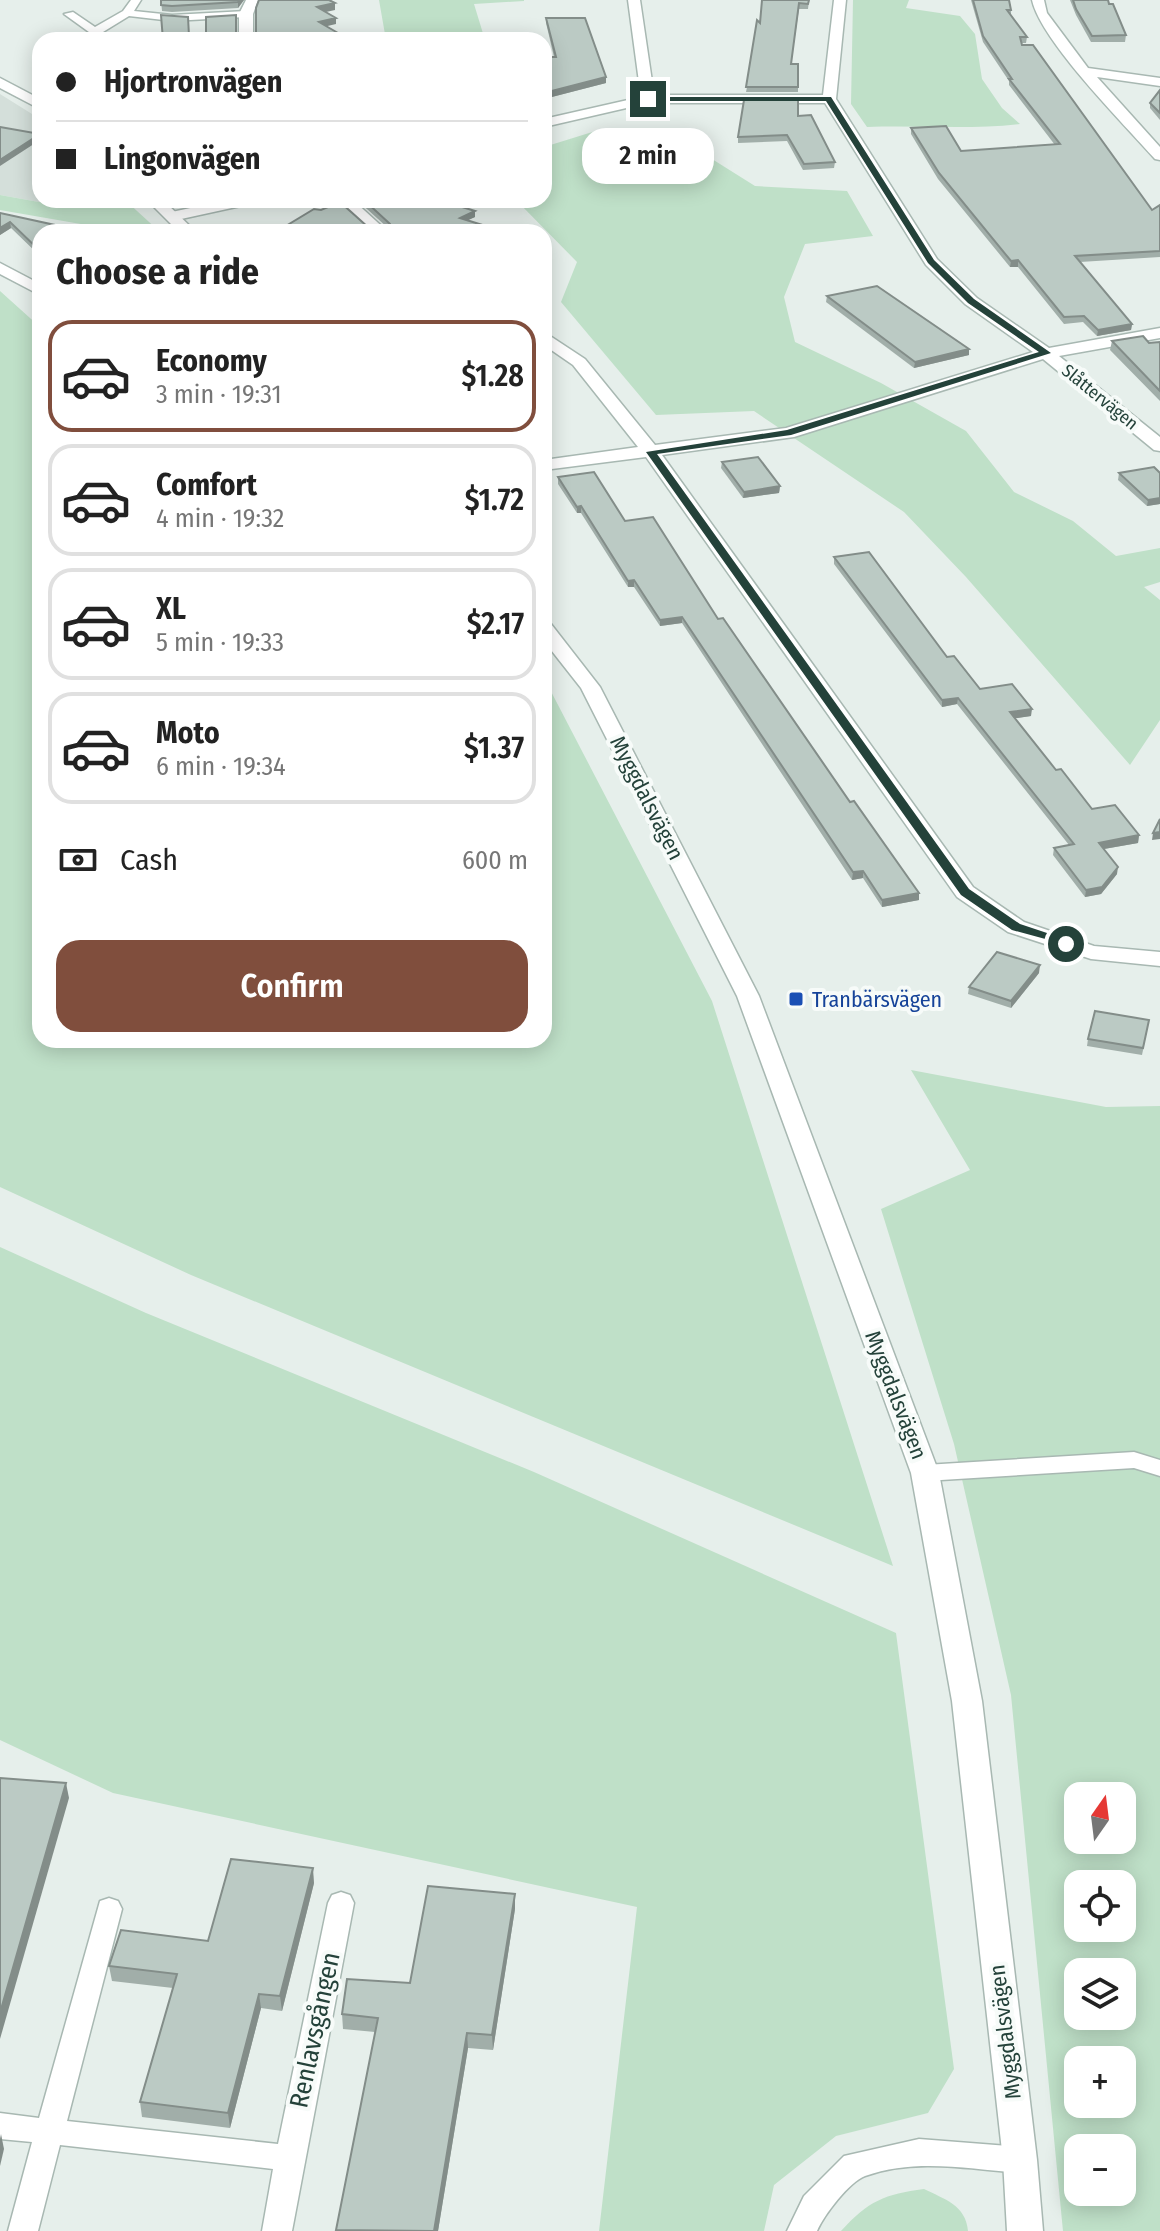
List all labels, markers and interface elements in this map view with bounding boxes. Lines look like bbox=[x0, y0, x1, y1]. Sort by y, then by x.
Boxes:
text: Hjortronvägen bbox=[104, 64, 282, 100]
route end bbox=[630, 81, 666, 117]
callout: 2 min bbox=[582, 127, 714, 183]
text: 2 min bbox=[619, 140, 677, 171]
text: Lingonvägen bbox=[104, 141, 261, 177]
text: Choose a ride bbox=[56, 250, 259, 294]
icon: car bbox=[60, 340, 132, 412]
text: Economy bbox=[156, 343, 267, 379]
text: $1.28 bbox=[461, 358, 524, 394]
street label: Slåttervägen bbox=[1057, 359, 1143, 435]
text: 3 min · 19:31 bbox=[156, 379, 282, 410]
icon: car bbox=[60, 464, 132, 536]
text: Comfort bbox=[156, 467, 257, 503]
text: $1.72 bbox=[465, 482, 524, 518]
text: 4 min · 19:32 bbox=[156, 503, 284, 534]
icon: car bbox=[60, 588, 132, 660]
text: XL bbox=[156, 591, 186, 627]
text: $2.17 bbox=[467, 606, 524, 642]
text: 5 min · 19:33 bbox=[156, 627, 284, 658]
icon: car bbox=[60, 712, 132, 784]
text: Moto bbox=[156, 715, 220, 751]
text: $1.37 bbox=[464, 730, 524, 766]
street label: Myggdalsvägen bbox=[604, 732, 690, 864]
text: 6 min · 19:34 bbox=[156, 751, 286, 782]
icon: cash bbox=[56, 838, 100, 882]
text: Cash bbox=[120, 842, 178, 878]
text: 600 m bbox=[462, 845, 528, 876]
route start bbox=[1048, 926, 1084, 962]
button: Confirm bbox=[56, 940, 528, 1032]
place label: Tranbärsvägen bbox=[812, 986, 942, 1013]
marker: Tranbärsvägen bbox=[787, 990, 805, 1008]
street label: Myggdalsvägen bbox=[859, 1327, 933, 1463]
north arrow bbox=[1064, 1782, 1136, 1854]
map controls bbox=[1064, 1782, 1136, 2206]
button: locate bbox=[1064, 1870, 1136, 1942]
street label: Renlavsgången bbox=[283, 1949, 347, 2111]
button: layers bbox=[1064, 1958, 1136, 2030]
street label: Myggdalsvägen bbox=[983, 1963, 1027, 2101]
button: + bbox=[1064, 2046, 1136, 2118]
button: − bbox=[1064, 2134, 1136, 2206]

